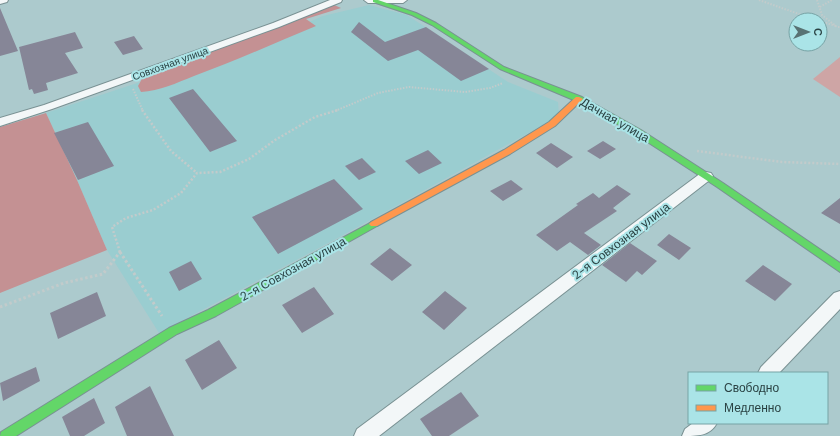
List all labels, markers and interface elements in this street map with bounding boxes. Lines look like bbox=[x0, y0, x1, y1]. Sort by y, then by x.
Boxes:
north arrow bbox=[788, 12, 828, 52]
text: С bbox=[811, 28, 825, 36]
street label: Совхозная улица bbox=[131, 44, 210, 83]
street label: Дачная улица bbox=[578, 94, 653, 146]
street label: 2-я Совхозная улица bbox=[569, 199, 673, 283]
street label: 2-я Совхозная улица bbox=[237, 233, 349, 305]
legend bbox=[688, 372, 828, 424]
text: Свободно bbox=[724, 380, 779, 396]
text: Медленно bbox=[724, 400, 781, 416]

